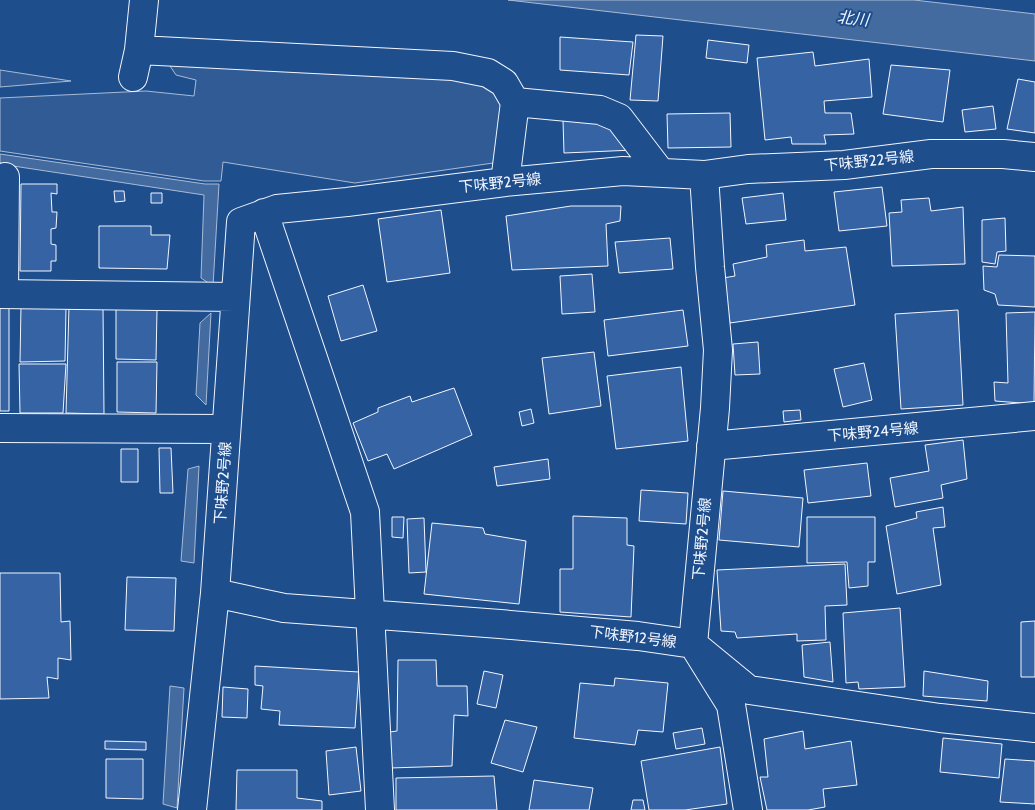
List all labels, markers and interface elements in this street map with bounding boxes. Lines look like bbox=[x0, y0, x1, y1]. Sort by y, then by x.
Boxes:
water label: 北川 bbox=[836, 7, 872, 30]
street label: 下味野22号線 bbox=[823, 147, 915, 175]
street label: 下味野2号線 bbox=[458, 170, 542, 196]
street label: 下味野24号線 bbox=[827, 419, 919, 445]
street label: 下味野2号線 bbox=[211, 441, 235, 525]
street label: 下味野2号線 bbox=[689, 497, 715, 581]
street label: 下味野12号線 bbox=[588, 623, 678, 651]

